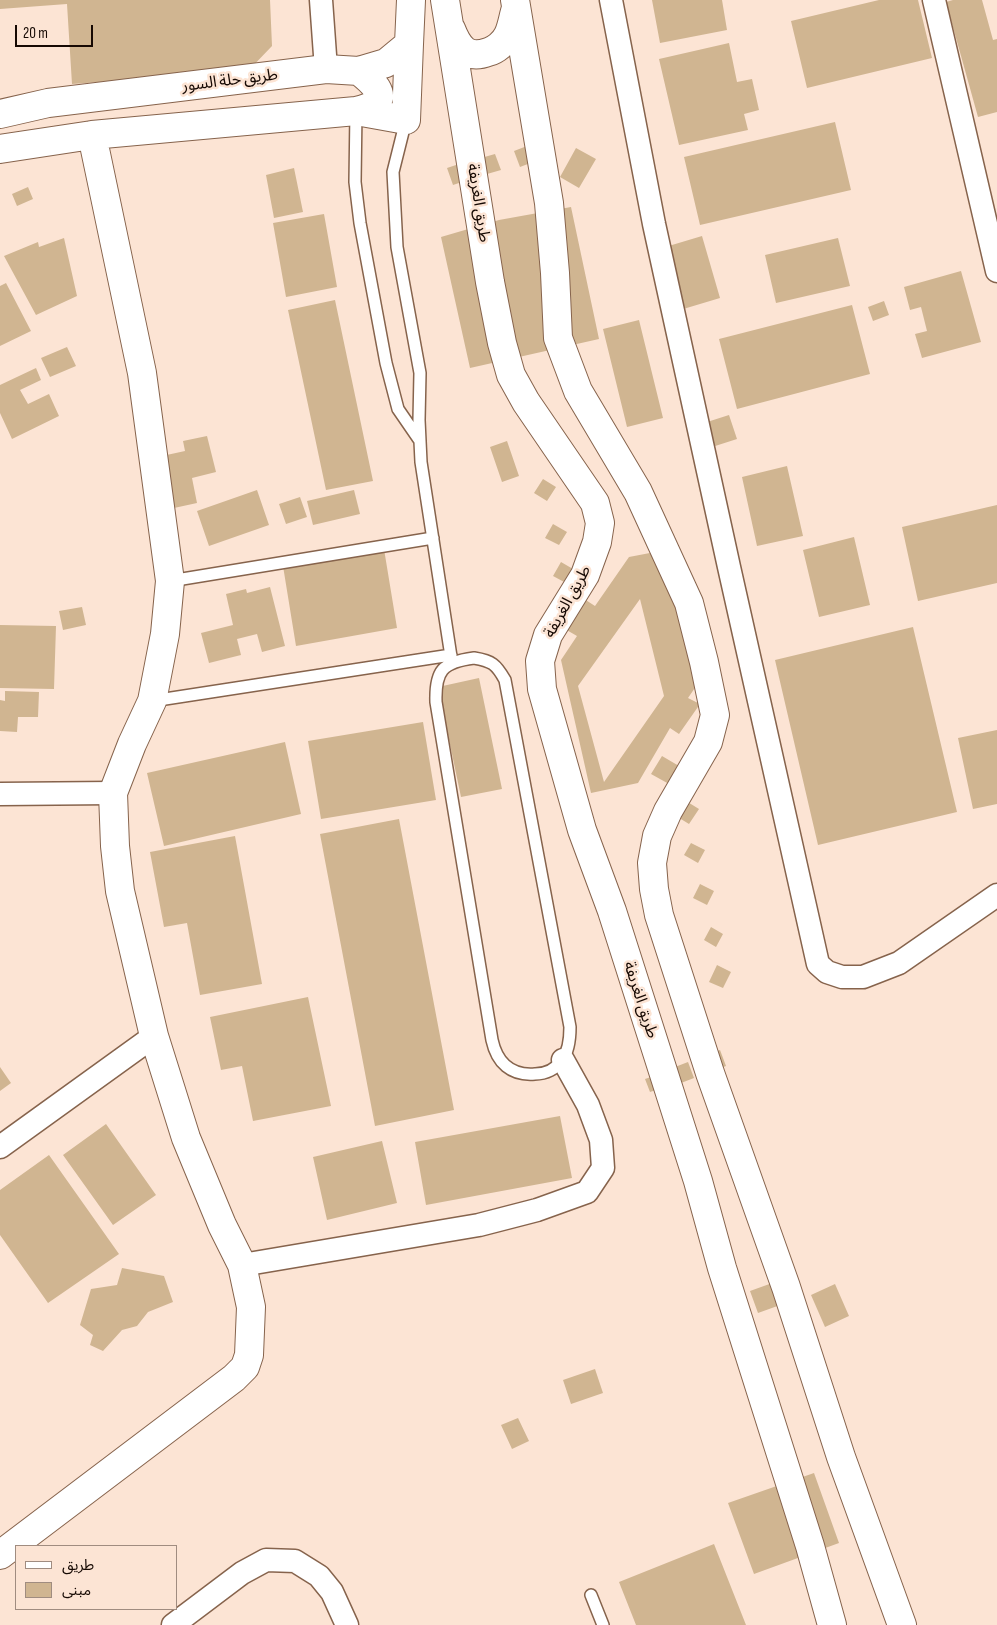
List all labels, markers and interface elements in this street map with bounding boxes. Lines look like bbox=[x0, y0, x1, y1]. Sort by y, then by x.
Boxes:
scale bar bbox=[18, 15, 95, 47]
text: 20 m bbox=[23, 24, 48, 43]
street label: طريق حلة السور bbox=[181, 66, 279, 96]
street label: طريق الغريفة bbox=[462, 162, 494, 244]
street label: طريق الغريفة bbox=[540, 563, 596, 641]
street label: طريق الغريفة bbox=[619, 959, 661, 1041]
legend bbox=[15, 1545, 178, 1610]
text: طريق bbox=[62, 1556, 94, 1575]
text: مبنى bbox=[62, 1581, 91, 1600]

